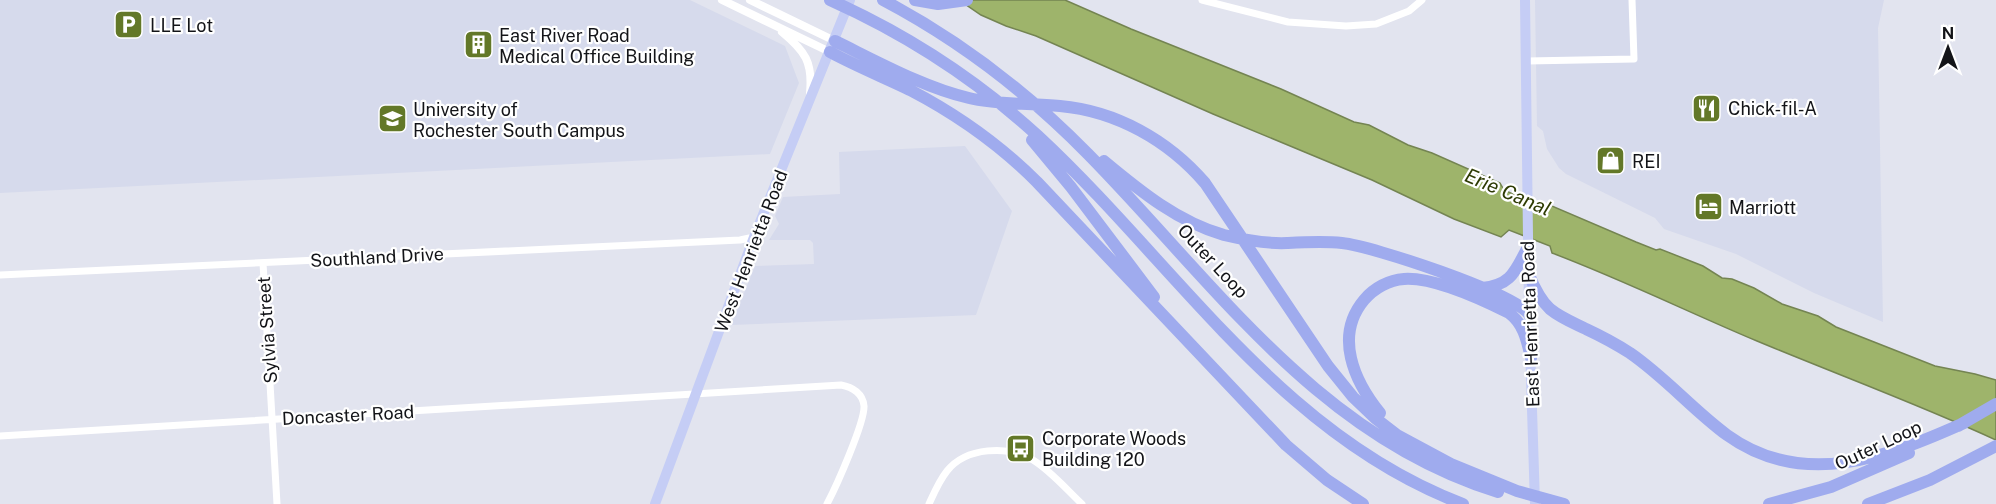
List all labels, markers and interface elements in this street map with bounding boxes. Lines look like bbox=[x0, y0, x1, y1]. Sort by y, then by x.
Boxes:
parking icon: LLE Lot bbox=[113, 9, 145, 41]
place label: LLE Lot bbox=[150, 15, 213, 36]
north arrow bbox=[1918, 18, 1978, 78]
text: N bbox=[1942, 24, 1954, 43]
place label: East River Road Medical Office Building bbox=[499, 25, 695, 67]
building icon: East River Road Medical Office Building bbox=[462, 29, 494, 61]
restaurant icon: Chick-fil-A bbox=[1691, 92, 1723, 124]
place label: Chick-fil-A bbox=[1728, 98, 1817, 119]
place label: University of Rochester South Campus bbox=[413, 99, 625, 141]
school or university icon: University of Rochester South Campus bbox=[376, 103, 408, 135]
shop icon: REI bbox=[1595, 145, 1627, 177]
place label: REI bbox=[1632, 151, 1661, 172]
water label: Erie Canal bbox=[1461, 163, 1555, 221]
street label: West Henrietta Road bbox=[710, 167, 792, 335]
hotel icon: Marriott bbox=[1692, 191, 1724, 223]
place label: Marriott bbox=[1729, 197, 1796, 218]
street label: Outer Loop bbox=[1174, 220, 1252, 302]
street label: East Henrietta Road bbox=[1517, 240, 1543, 408]
street label: Southland Drive bbox=[310, 243, 444, 271]
street label: Sylvia Street bbox=[253, 276, 281, 384]
street label: Doncaster Road bbox=[281, 401, 415, 429]
street label: Outer Loop bbox=[1831, 416, 1925, 474]
place label: Corporate Woods Building 120 bbox=[1042, 428, 1186, 470]
bus stop icon: Corporate Woods Building 120 bbox=[1005, 432, 1037, 464]

